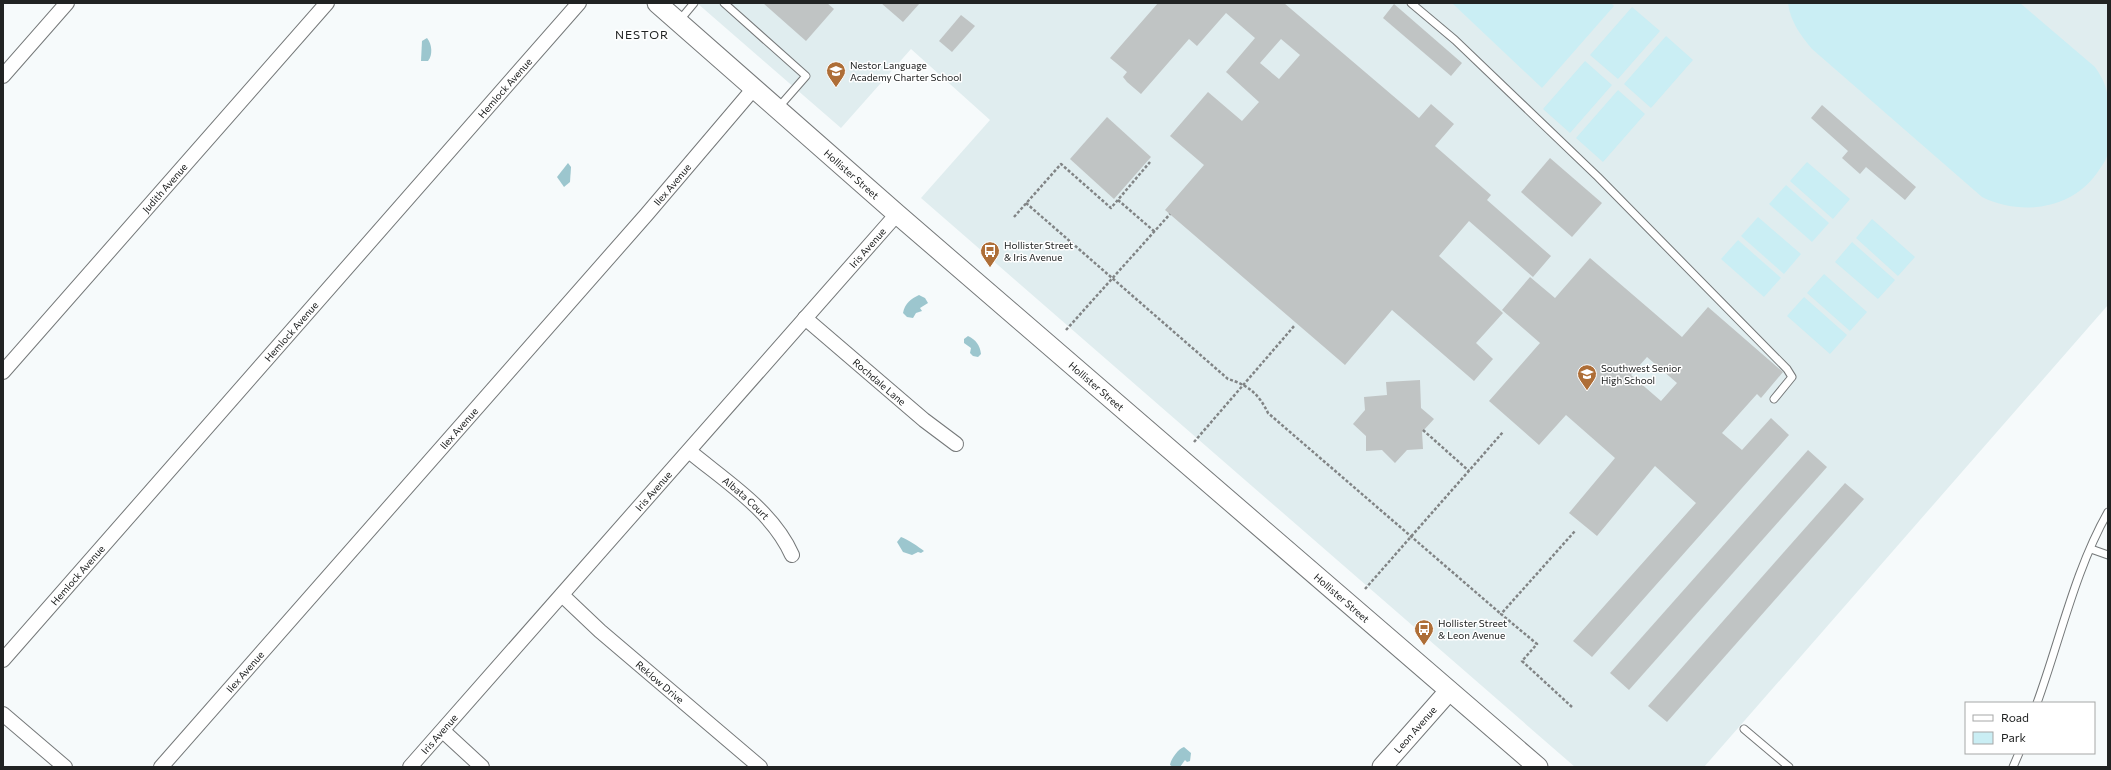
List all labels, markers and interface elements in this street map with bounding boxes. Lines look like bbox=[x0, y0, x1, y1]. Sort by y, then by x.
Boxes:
district label: NESTOR bbox=[615, 27, 669, 41]
street label: Hemlock Avenue bbox=[475, 55, 534, 120]
place label: Nestor Language Academy Charter School bbox=[850, 59, 962, 83]
school or university icon: Nestor Language Academy Charter School bbox=[825, 60, 847, 88]
street label: Hollister Street bbox=[822, 147, 881, 201]
street label: Judith Avenue bbox=[140, 161, 190, 215]
street label: Ilex Avenue bbox=[651, 161, 693, 208]
street label: Iris Avenue bbox=[847, 225, 888, 270]
place label: Hollister Street & Iris Avenue bbox=[1004, 239, 1073, 263]
bus stop icon: Hollister Street & Iris Avenue bbox=[979, 240, 1001, 268]
street label: Hemlock Avenue bbox=[262, 299, 321, 364]
street label: Rochdale Lane bbox=[851, 356, 908, 408]
street label: Hollister Street bbox=[1066, 359, 1127, 413]
place label: Southwest Senior High School bbox=[1601, 362, 1681, 386]
school or university icon: Southwest Senior High School bbox=[1576, 363, 1598, 391]
street label: Ilex Avenue bbox=[437, 405, 480, 451]
street label: Iris Avenue bbox=[632, 468, 674, 513]
street label: Albata Court bbox=[720, 474, 772, 522]
street label: Hemlock Avenue bbox=[48, 543, 107, 607]
street label: Hollister Street bbox=[1312, 571, 1372, 625]
place label: Hollister Street & Leon Avenue bbox=[1438, 617, 1507, 641]
bus stop icon: Hollister Street & Leon Avenue bbox=[1413, 618, 1435, 646]
street label: Ilex Avenue bbox=[223, 648, 266, 695]
street label: Reklow Drive bbox=[633, 658, 687, 706]
legend bbox=[1965, 702, 2095, 754]
street label: Leon Avenue bbox=[1391, 704, 1439, 755]
text: Road bbox=[2001, 710, 2029, 724]
street label: Iris Avenue bbox=[418, 712, 460, 756]
text: Park bbox=[2001, 730, 2027, 744]

